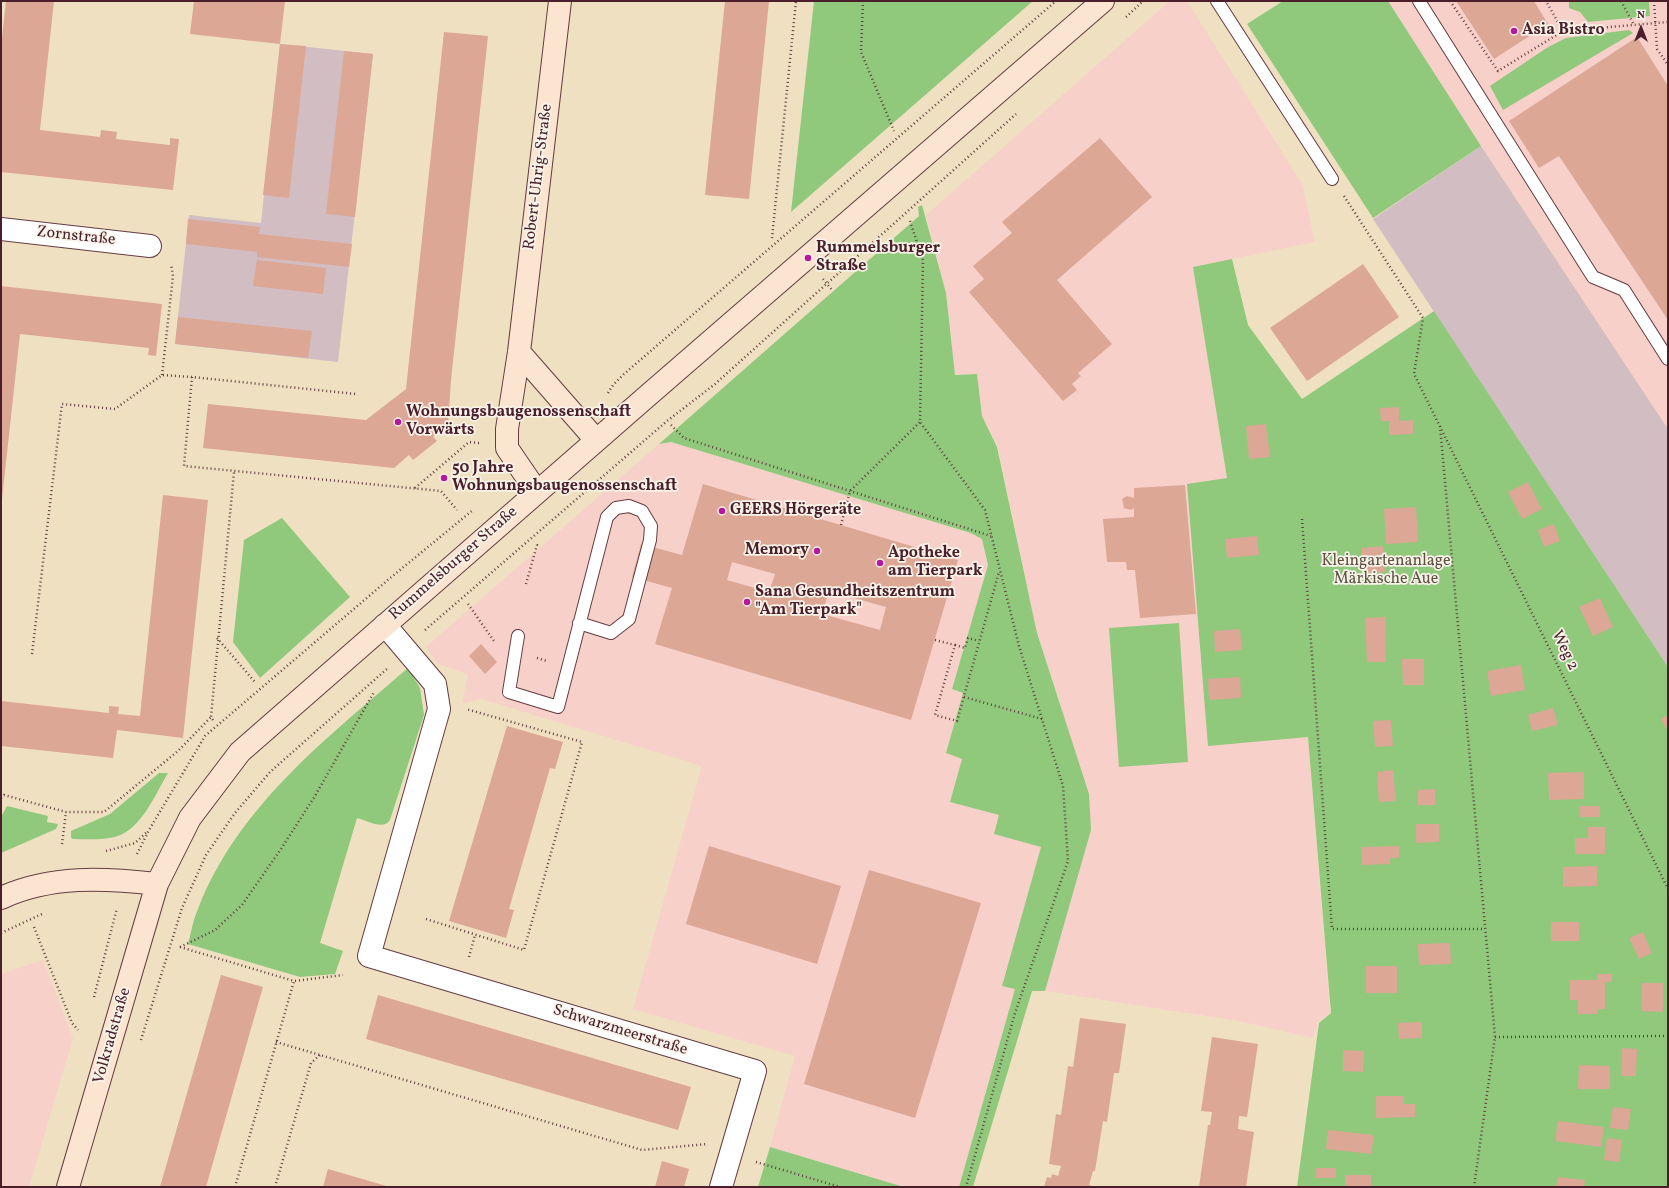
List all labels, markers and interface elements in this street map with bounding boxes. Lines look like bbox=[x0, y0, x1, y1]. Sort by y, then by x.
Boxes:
north arrow bbox=[1621, 8, 1661, 48]
text: N bbox=[1637, 8, 1645, 23]
place label: Asia Bistro bbox=[1522, 21, 1605, 41]
marker: Asia Bistro bbox=[1509, 26, 1519, 36]
street label: Robert-Uhrig-Straße bbox=[521, 103, 557, 251]
street label: Zornstraße bbox=[36, 223, 116, 251]
place label: Rummelsburger Straße bbox=[816, 239, 940, 277]
marker: Rummelsburger Straße bbox=[803, 253, 813, 263]
place label: Wohnungsbaugenossenschaft Vorwärts bbox=[406, 403, 631, 441]
marker: Wohnungsbaugenossenschaft Vorwärts bbox=[393, 417, 403, 427]
place label: 50 Jahre Wohnungsbaugenossenschaft bbox=[452, 459, 677, 497]
marker: 50 Jahre Wohnungsbaugenossenschaft bbox=[439, 473, 449, 483]
place label: GEERS Hörgeräte bbox=[730, 501, 861, 521]
street label: Rummelsburger Straße bbox=[386, 503, 522, 625]
marker: GEERS Hörgeräte bbox=[717, 506, 727, 516]
place label: Memory bbox=[745, 541, 809, 561]
place label: Apotheke am Tierpark bbox=[888, 544, 982, 582]
marker: Memory bbox=[812, 546, 822, 556]
park label: Kleingartenanlage Märkische Aue bbox=[1321, 552, 1451, 590]
marker: Apotheke am Tierpark bbox=[875, 558, 885, 568]
place label: Sana Gesundheitszentrum "Am Tierpark" bbox=[755, 583, 955, 621]
marker: Sana Gesundheitszentrum "Am Tierpark" bbox=[742, 597, 752, 607]
street label: Weg 2 bbox=[1546, 628, 1582, 674]
street label: Volkradstraße bbox=[90, 986, 136, 1086]
street label: Schwarzmeerstraße bbox=[550, 1001, 690, 1061]

